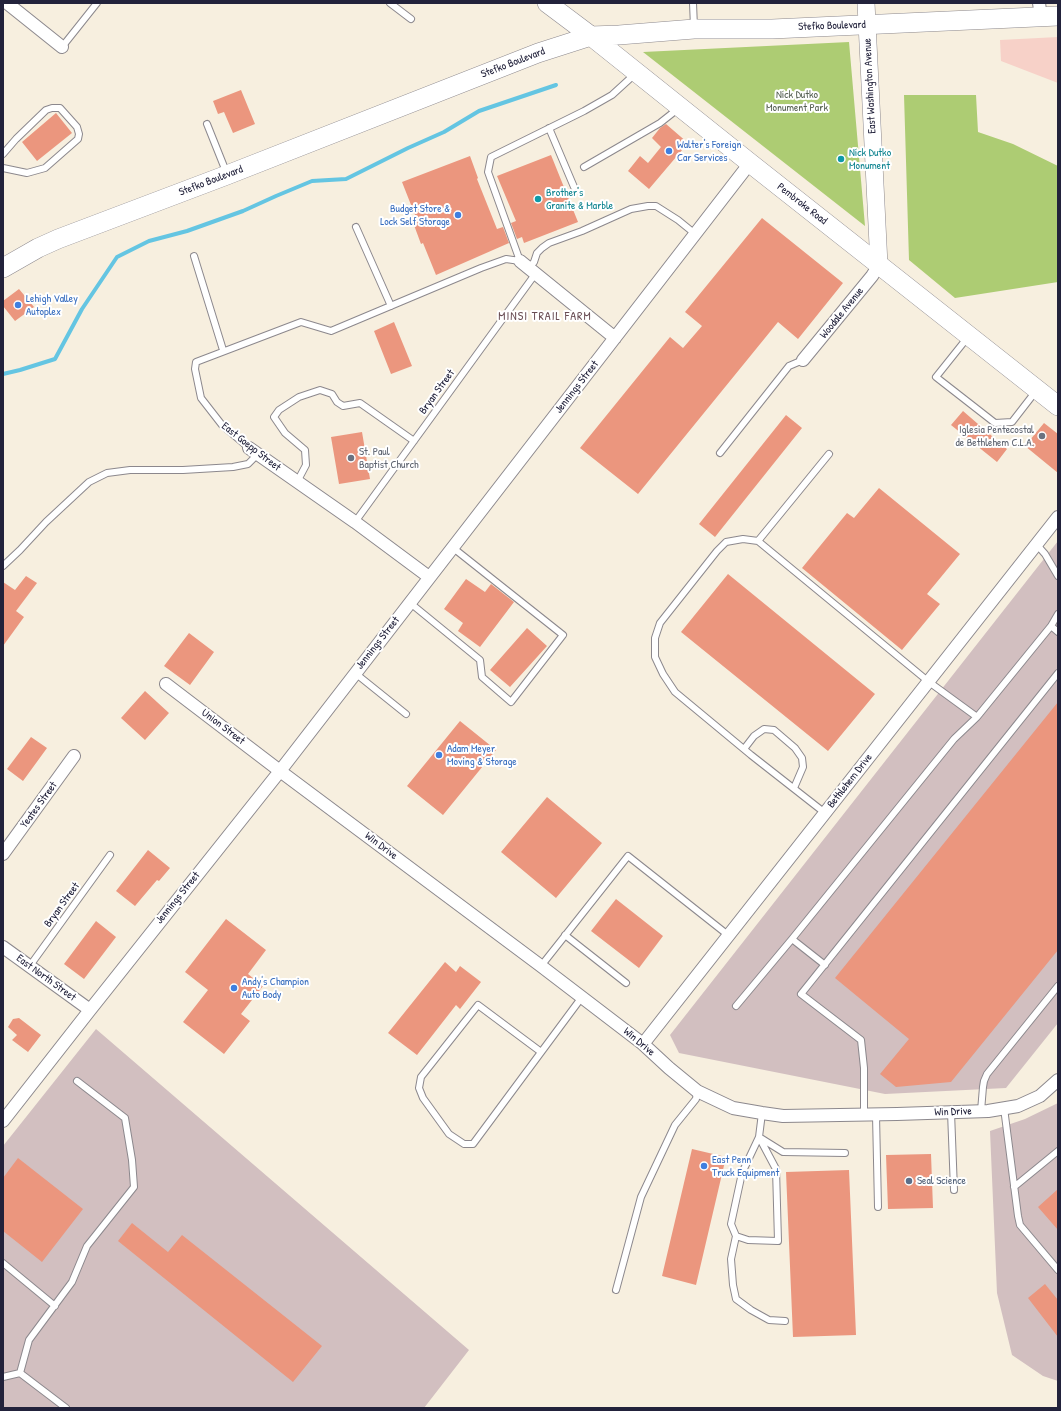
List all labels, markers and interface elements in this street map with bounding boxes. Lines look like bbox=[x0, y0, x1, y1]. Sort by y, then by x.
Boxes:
street label: Stefko Boulevard bbox=[798, 18, 866, 34]
street label: East Washington Avenue bbox=[861, 38, 879, 134]
street label: Stefko Boulevard bbox=[479, 45, 547, 81]
park label: Nick Dutko Monument Park bbox=[766, 88, 828, 114]
place label: Walter's Foreign Car Services bbox=[677, 138, 741, 164]
marker: Walter's Foreign Car Services bbox=[664, 146, 674, 156]
place label: Nick Dutko Monument bbox=[849, 146, 891, 172]
marker: Nick Dutko Monument bbox=[836, 154, 846, 164]
street label: Stefko Boulevard bbox=[177, 163, 245, 199]
street label: Pembroke Road bbox=[774, 180, 830, 228]
place label: Brother's Granite & Marble bbox=[546, 186, 613, 212]
marker: Brother's Granite & Marble bbox=[533, 194, 543, 204]
place label: Budget Store & Lock Self Storage bbox=[380, 202, 450, 228]
marker: Budget Store & Lock Self Storage bbox=[453, 210, 463, 220]
street label: Woodale Avenue bbox=[817, 285, 867, 341]
place label: Lehigh Valley Autoplex bbox=[26, 292, 78, 318]
marker: Lehigh Valley Autoplex bbox=[13, 300, 23, 310]
district label: MINSI TRAIL FARM bbox=[498, 310, 592, 324]
street label: Jennings Street bbox=[552, 358, 602, 416]
street label: Bryan Street bbox=[416, 367, 458, 417]
street label: East Goepp Street bbox=[219, 420, 283, 474]
place label: Iglesia Pentecostal de Bethlehem C.L.A. bbox=[956, 423, 1034, 449]
marker: Iglesia Pentecostal de Bethlehem C.L.A. bbox=[1037, 431, 1047, 441]
place label: St. Paul Baptist Church bbox=[359, 445, 419, 471]
marker: St. Paul Baptist Church bbox=[346, 453, 356, 463]
street label: Jennings Street bbox=[353, 614, 403, 672]
street label: Union Street bbox=[199, 706, 247, 748]
place label: Adam Meyer Moving & Storage bbox=[447, 742, 517, 768]
marker: Adam Meyer Moving & Storage bbox=[434, 750, 444, 760]
street label: Bethlehem Drive bbox=[825, 751, 875, 811]
street label: Yeates Street bbox=[18, 779, 60, 831]
street label: Win Drive bbox=[362, 829, 400, 863]
street label: Jennings Street bbox=[153, 869, 203, 927]
street label: Bryan Street bbox=[41, 880, 83, 930]
street label: East North Street bbox=[13, 952, 79, 1004]
place label: Andy's Champion Auto Body bbox=[242, 975, 309, 1001]
marker: Andy's Champion Auto Body bbox=[229, 983, 239, 993]
street label: Win Drive bbox=[620, 1025, 658, 1059]
street label: Win Drive bbox=[934, 1105, 972, 1119]
place label: East Penn Truck Equipment bbox=[712, 1153, 779, 1179]
marker: East Penn Truck Equipment bbox=[699, 1161, 709, 1171]
place label: Seal Science bbox=[917, 1174, 966, 1188]
marker: Seal Science bbox=[904, 1176, 914, 1186]

